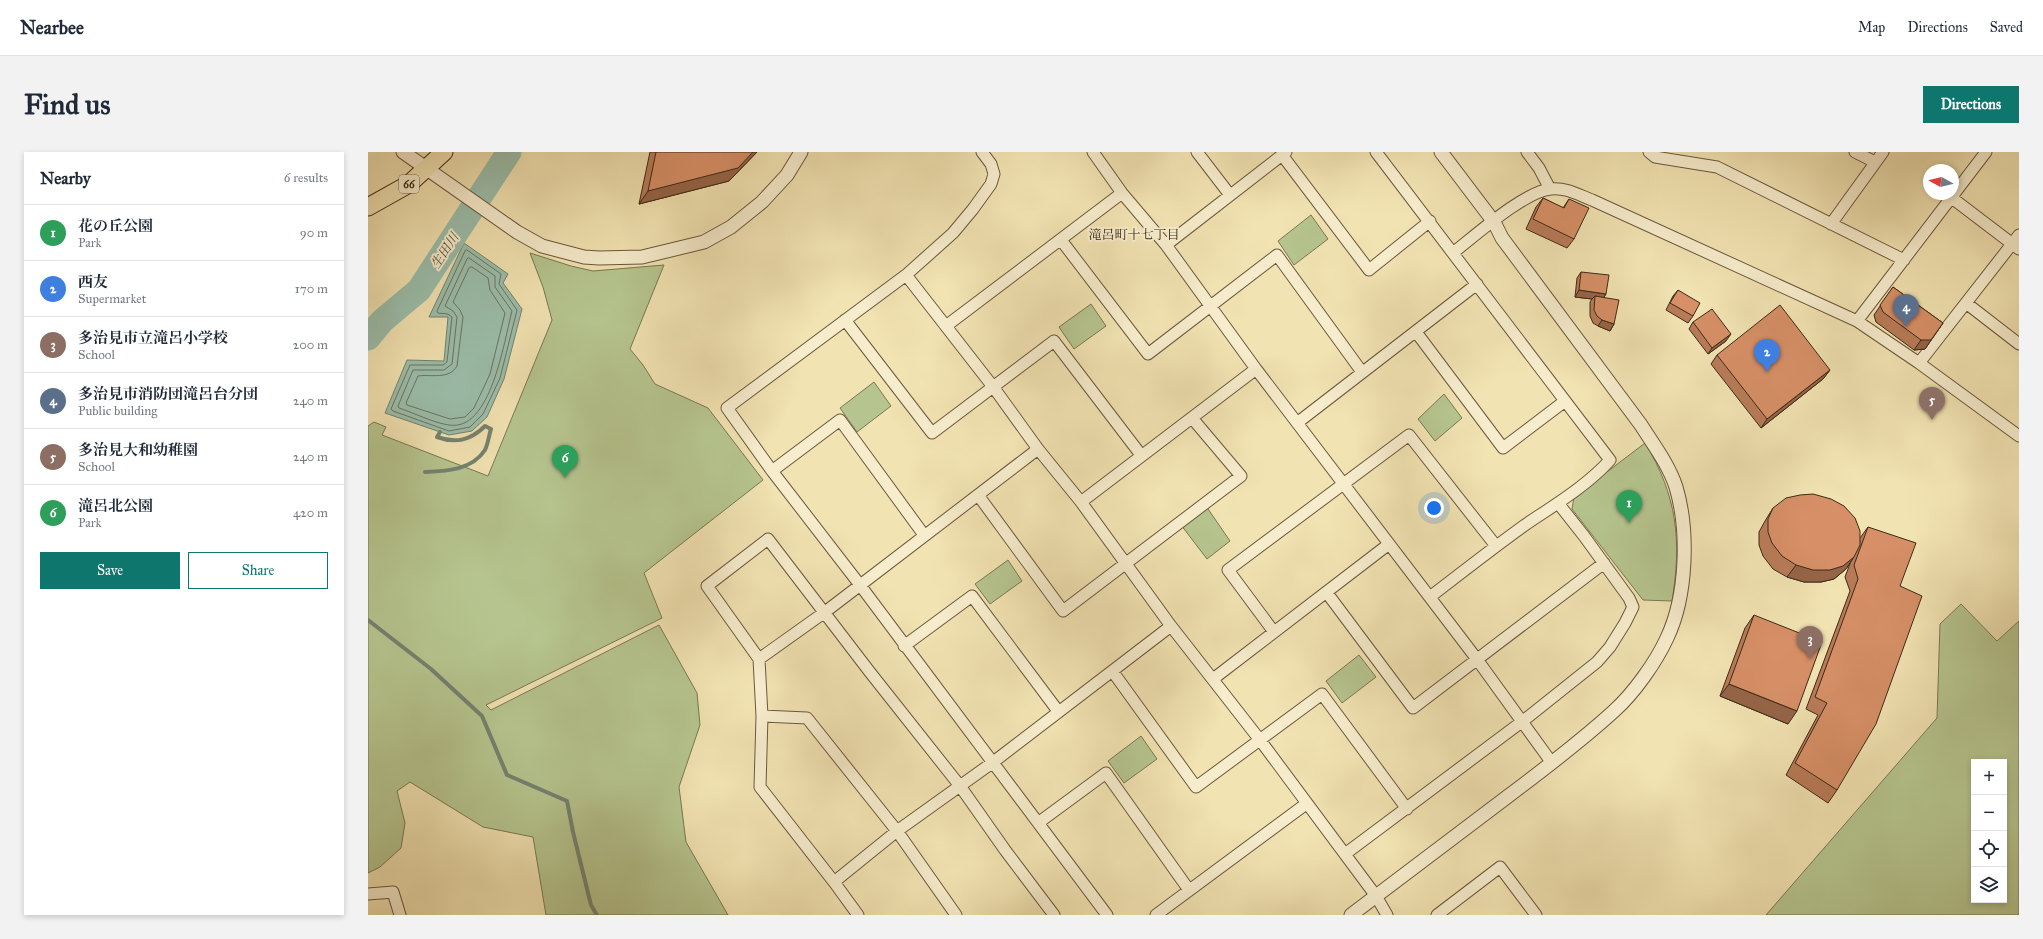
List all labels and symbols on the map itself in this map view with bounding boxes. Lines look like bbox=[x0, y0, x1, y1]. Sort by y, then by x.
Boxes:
north arrow bbox=[1923, 164, 1959, 200]
road number: 66 bbox=[399, 175, 419, 193]
district label: 滝呂町十七丁目 bbox=[1088, 227, 1180, 243]
water label: 生田川 bbox=[428, 229, 463, 272]
pin: 4 bbox=[1893, 294, 1919, 327]
pin: 2 bbox=[1754, 339, 1780, 372]
pin: 5 bbox=[1919, 387, 1945, 420]
pin: 6 bbox=[552, 445, 578, 478]
pin: 1 bbox=[1616, 490, 1642, 523]
your location bbox=[1424, 498, 1444, 518]
pin: 3 bbox=[1797, 626, 1823, 659]

